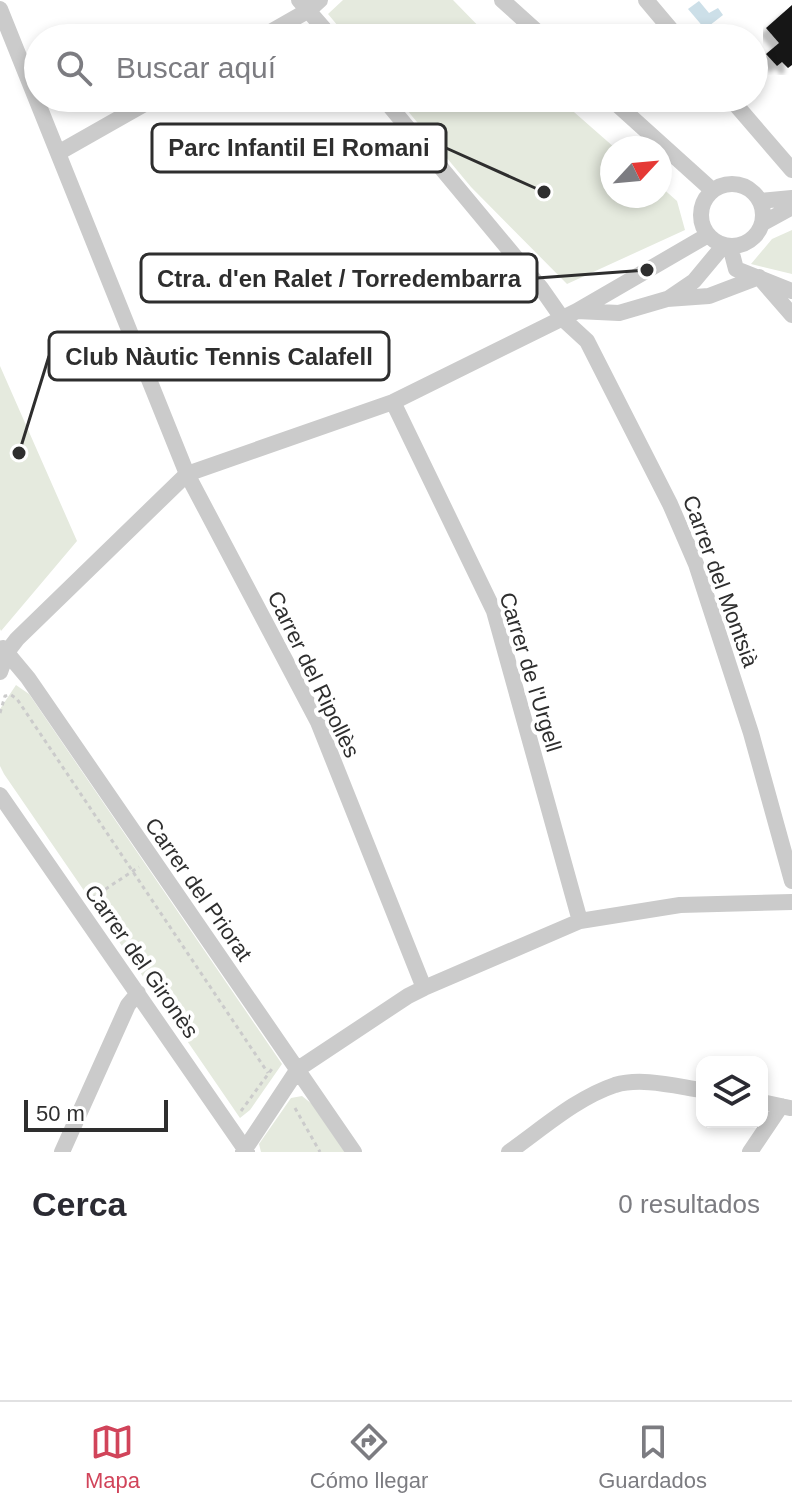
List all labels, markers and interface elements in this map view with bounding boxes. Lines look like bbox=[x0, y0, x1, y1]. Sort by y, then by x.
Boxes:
search box bbox=[24, 24, 768, 112]
icon: search bbox=[52, 46, 96, 90]
text: Buscar aquí bbox=[116, 51, 276, 84]
callout: Parc Infantil El Romani bbox=[152, 124, 446, 172]
text: Parc Infantil El Romani bbox=[168, 134, 430, 161]
north arrow bbox=[600, 136, 672, 208]
callout: Ctra. d'en Ralet / Torredembarra bbox=[141, 254, 537, 302]
text: Ctra. d'en Ralet / Torredembarra bbox=[157, 265, 522, 292]
callout: Club Nàutic Tennis Calafell bbox=[49, 332, 389, 380]
text: Club Nàutic Tennis Calafell bbox=[65, 343, 373, 370]
street label: Carrer del Montsià bbox=[678, 492, 763, 671]
street label: Carrer del Ripollès bbox=[262, 587, 365, 762]
street label: Carrer de l'Urgell bbox=[494, 589, 567, 755]
street label: Carrer del Priorat bbox=[140, 813, 257, 966]
street label: Carrer del Gironès bbox=[79, 880, 204, 1043]
map controls bbox=[696, 1056, 768, 1128]
button: layers bbox=[696, 1056, 768, 1128]
scale bar bbox=[24, 1096, 168, 1132]
text: 50 m bbox=[36, 1101, 85, 1126]
text: Cerca bbox=[32, 1185, 127, 1223]
text: 0 resultados bbox=[618, 1189, 760, 1219]
tab: Mapa bbox=[85, 1420, 140, 1494]
tab: Cómo llegar bbox=[310, 1420, 428, 1494]
tab: Guardados bbox=[598, 1420, 707, 1494]

